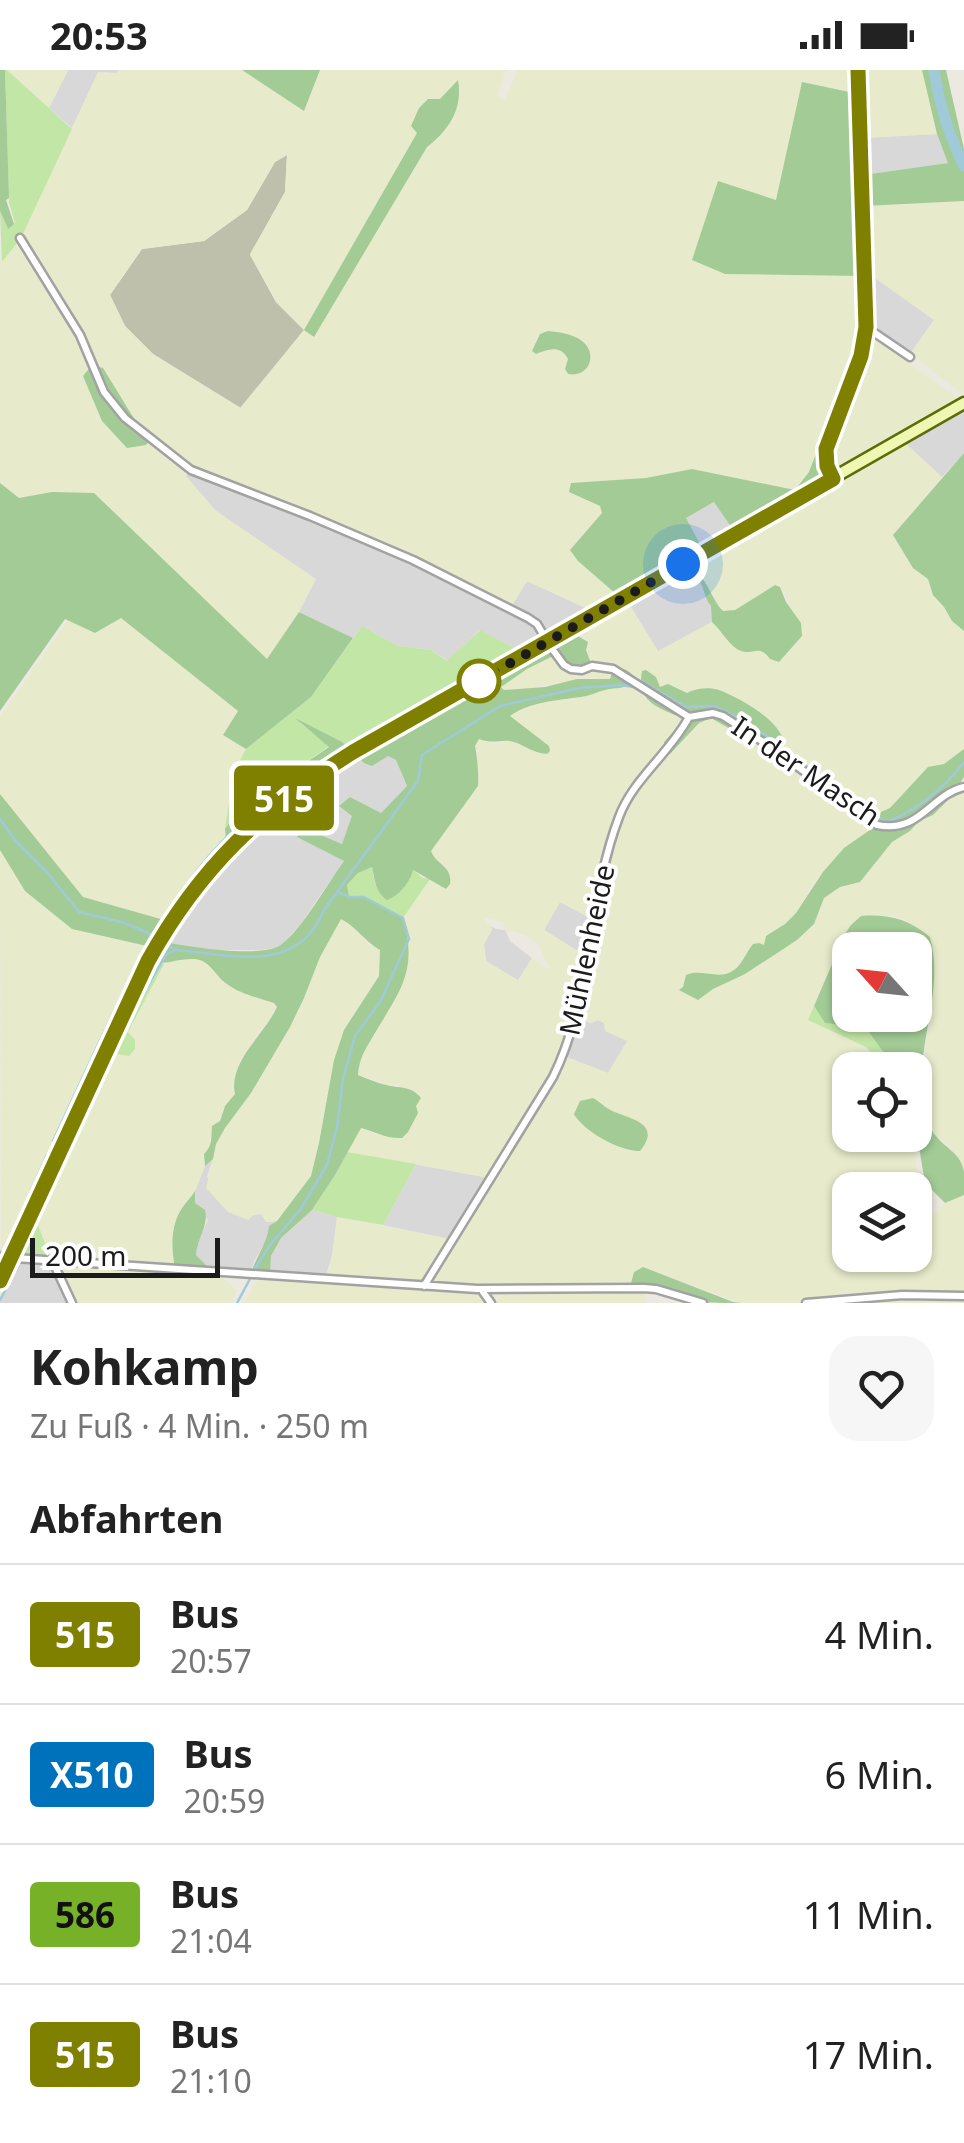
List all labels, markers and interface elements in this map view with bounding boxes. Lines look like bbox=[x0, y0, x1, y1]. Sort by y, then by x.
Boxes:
text: 20:53 bbox=[50, 9, 148, 61]
your location bbox=[658, 539, 708, 589]
unlabelled marker bbox=[458, 660, 500, 702]
street label: In der Masch bbox=[725, 707, 888, 834]
line badge: 515 bbox=[226, 766, 342, 830]
text: 515 bbox=[254, 775, 314, 822]
street label: Mühlenheide bbox=[549, 861, 623, 1039]
north arrow bbox=[832, 932, 932, 1032]
map controls bbox=[832, 932, 932, 1272]
button: locate bbox=[832, 1052, 932, 1152]
button: layers bbox=[832, 1172, 932, 1272]
scale bar bbox=[30, 1233, 220, 1278]
text: 200 m bbox=[45, 1236, 127, 1274]
text: Kohkamp bbox=[30, 1334, 259, 1399]
button: heart bbox=[829, 1336, 934, 1441]
text: Zu Fuß · 4 Min. · 250 m bbox=[30, 1404, 369, 1447]
text: Abfahrten bbox=[30, 1492, 223, 1544]
text: Bus bbox=[170, 1587, 239, 1639]
text: 4 Min. bbox=[824, 1608, 934, 1660]
text: 515 bbox=[55, 1611, 115, 1658]
text: 20:57 bbox=[170, 1639, 252, 1682]
text: Bus bbox=[184, 1727, 253, 1779]
text: 6 Min. bbox=[824, 1748, 934, 1800]
text: X510 bbox=[50, 1751, 134, 1798]
text: 20:59 bbox=[184, 1779, 265, 1822]
text: Bus bbox=[170, 1867, 239, 1919]
text: 11 Min. bbox=[803, 1888, 934, 1940]
text: 586 bbox=[55, 1891, 115, 1938]
text: 21:04 bbox=[170, 1919, 252, 1962]
text: Bus bbox=[170, 2007, 239, 2059]
text: 17 Min. bbox=[803, 2028, 934, 2080]
text: 515 bbox=[55, 2031, 115, 2078]
text: 21:10 bbox=[170, 2059, 252, 2102]

